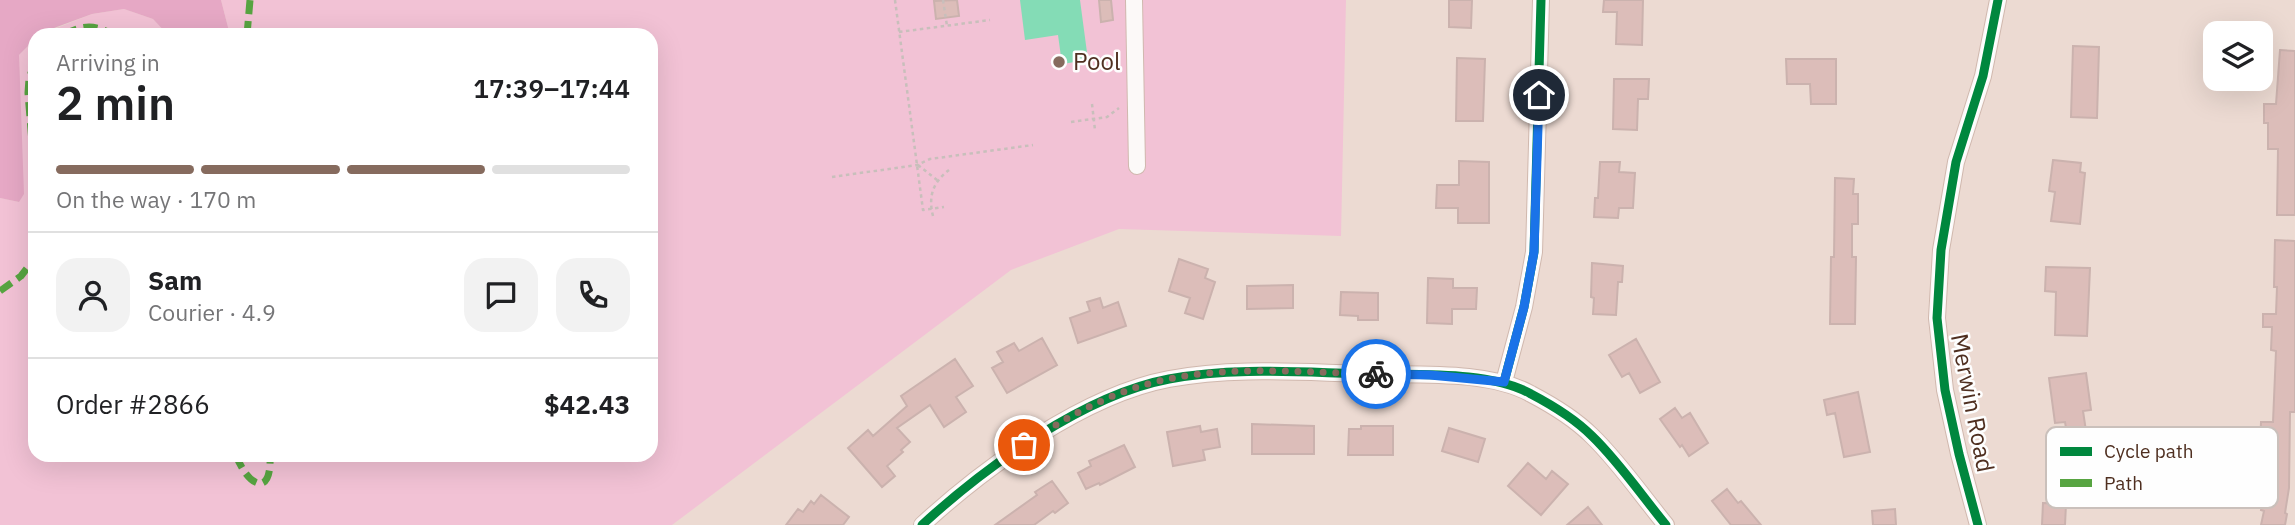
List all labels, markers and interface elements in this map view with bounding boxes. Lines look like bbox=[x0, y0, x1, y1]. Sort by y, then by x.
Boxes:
map controls bbox=[2203, 21, 2273, 91]
button: layers bbox=[2203, 21, 2273, 91]
place label: Pool bbox=[1073, 45, 1120, 77]
text: Arriving in bbox=[56, 47, 160, 77]
marker: Pool bbox=[1051, 54, 1067, 70]
pin bbox=[1509, 65, 1569, 125]
text: 17:39–17:44 bbox=[473, 71, 630, 105]
text: 2 min bbox=[56, 73, 175, 133]
icon: home bbox=[1520, 76, 1558, 114]
text: On the way · 170 m bbox=[56, 184, 256, 214]
button: person bbox=[56, 258, 130, 332]
button: chat bbox=[464, 258, 538, 332]
button: phone bbox=[556, 258, 630, 332]
text: Sam bbox=[148, 263, 202, 297]
text: Courier · 4.9 bbox=[148, 297, 276, 327]
street label: Merwin Road bbox=[1944, 331, 2002, 475]
courier bbox=[1341, 339, 1411, 409]
icon: bike bbox=[1357, 355, 1395, 393]
text: Order #2866 bbox=[56, 387, 210, 421]
text: $42.43 bbox=[544, 387, 630, 421]
pin bbox=[994, 415, 1054, 475]
icon: bag bbox=[1005, 426, 1043, 464]
legend bbox=[2046, 427, 2278, 508]
text: Cycle path bbox=[2104, 439, 2193, 463]
text: Path bbox=[2104, 471, 2143, 495]

